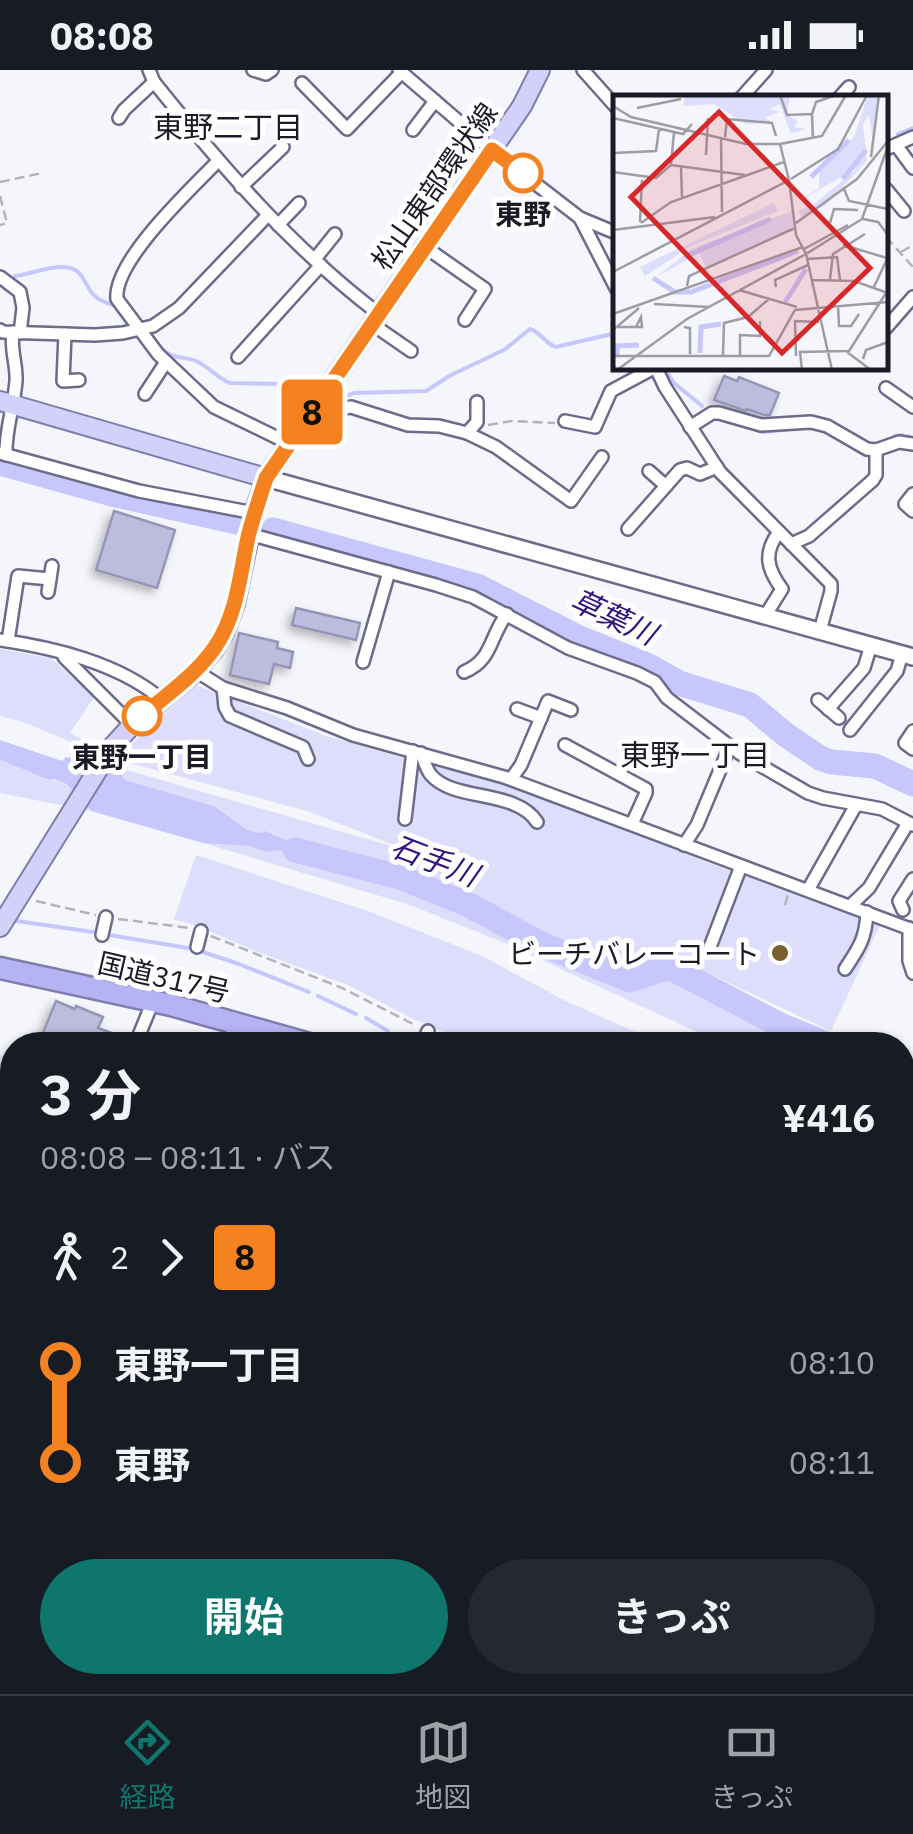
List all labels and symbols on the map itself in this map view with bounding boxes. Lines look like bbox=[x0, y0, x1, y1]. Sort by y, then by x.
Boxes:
street label: 松山東部環状線 bbox=[363, 95, 505, 277]
inset map bbox=[613, 95, 888, 370]
district label: 東野二丁目 bbox=[153, 107, 303, 146]
marker: 東野 bbox=[504, 154, 542, 192]
place label: 東野 bbox=[495, 195, 551, 232]
line badge: 8 bbox=[280, 380, 344, 444]
water label: 草葉川 bbox=[565, 579, 666, 654]
marker: 東野一丁目 bbox=[123, 697, 161, 735]
district label: 東野一丁目 bbox=[620, 735, 770, 774]
place label: 東野一丁目 bbox=[72, 738, 212, 775]
water label: 石手川 bbox=[386, 826, 487, 895]
place label: ビーチバレーコート bbox=[508, 935, 760, 972]
marker: ビーチバレーコート bbox=[769, 942, 791, 964]
street label: 国道317号 bbox=[94, 944, 234, 1010]

